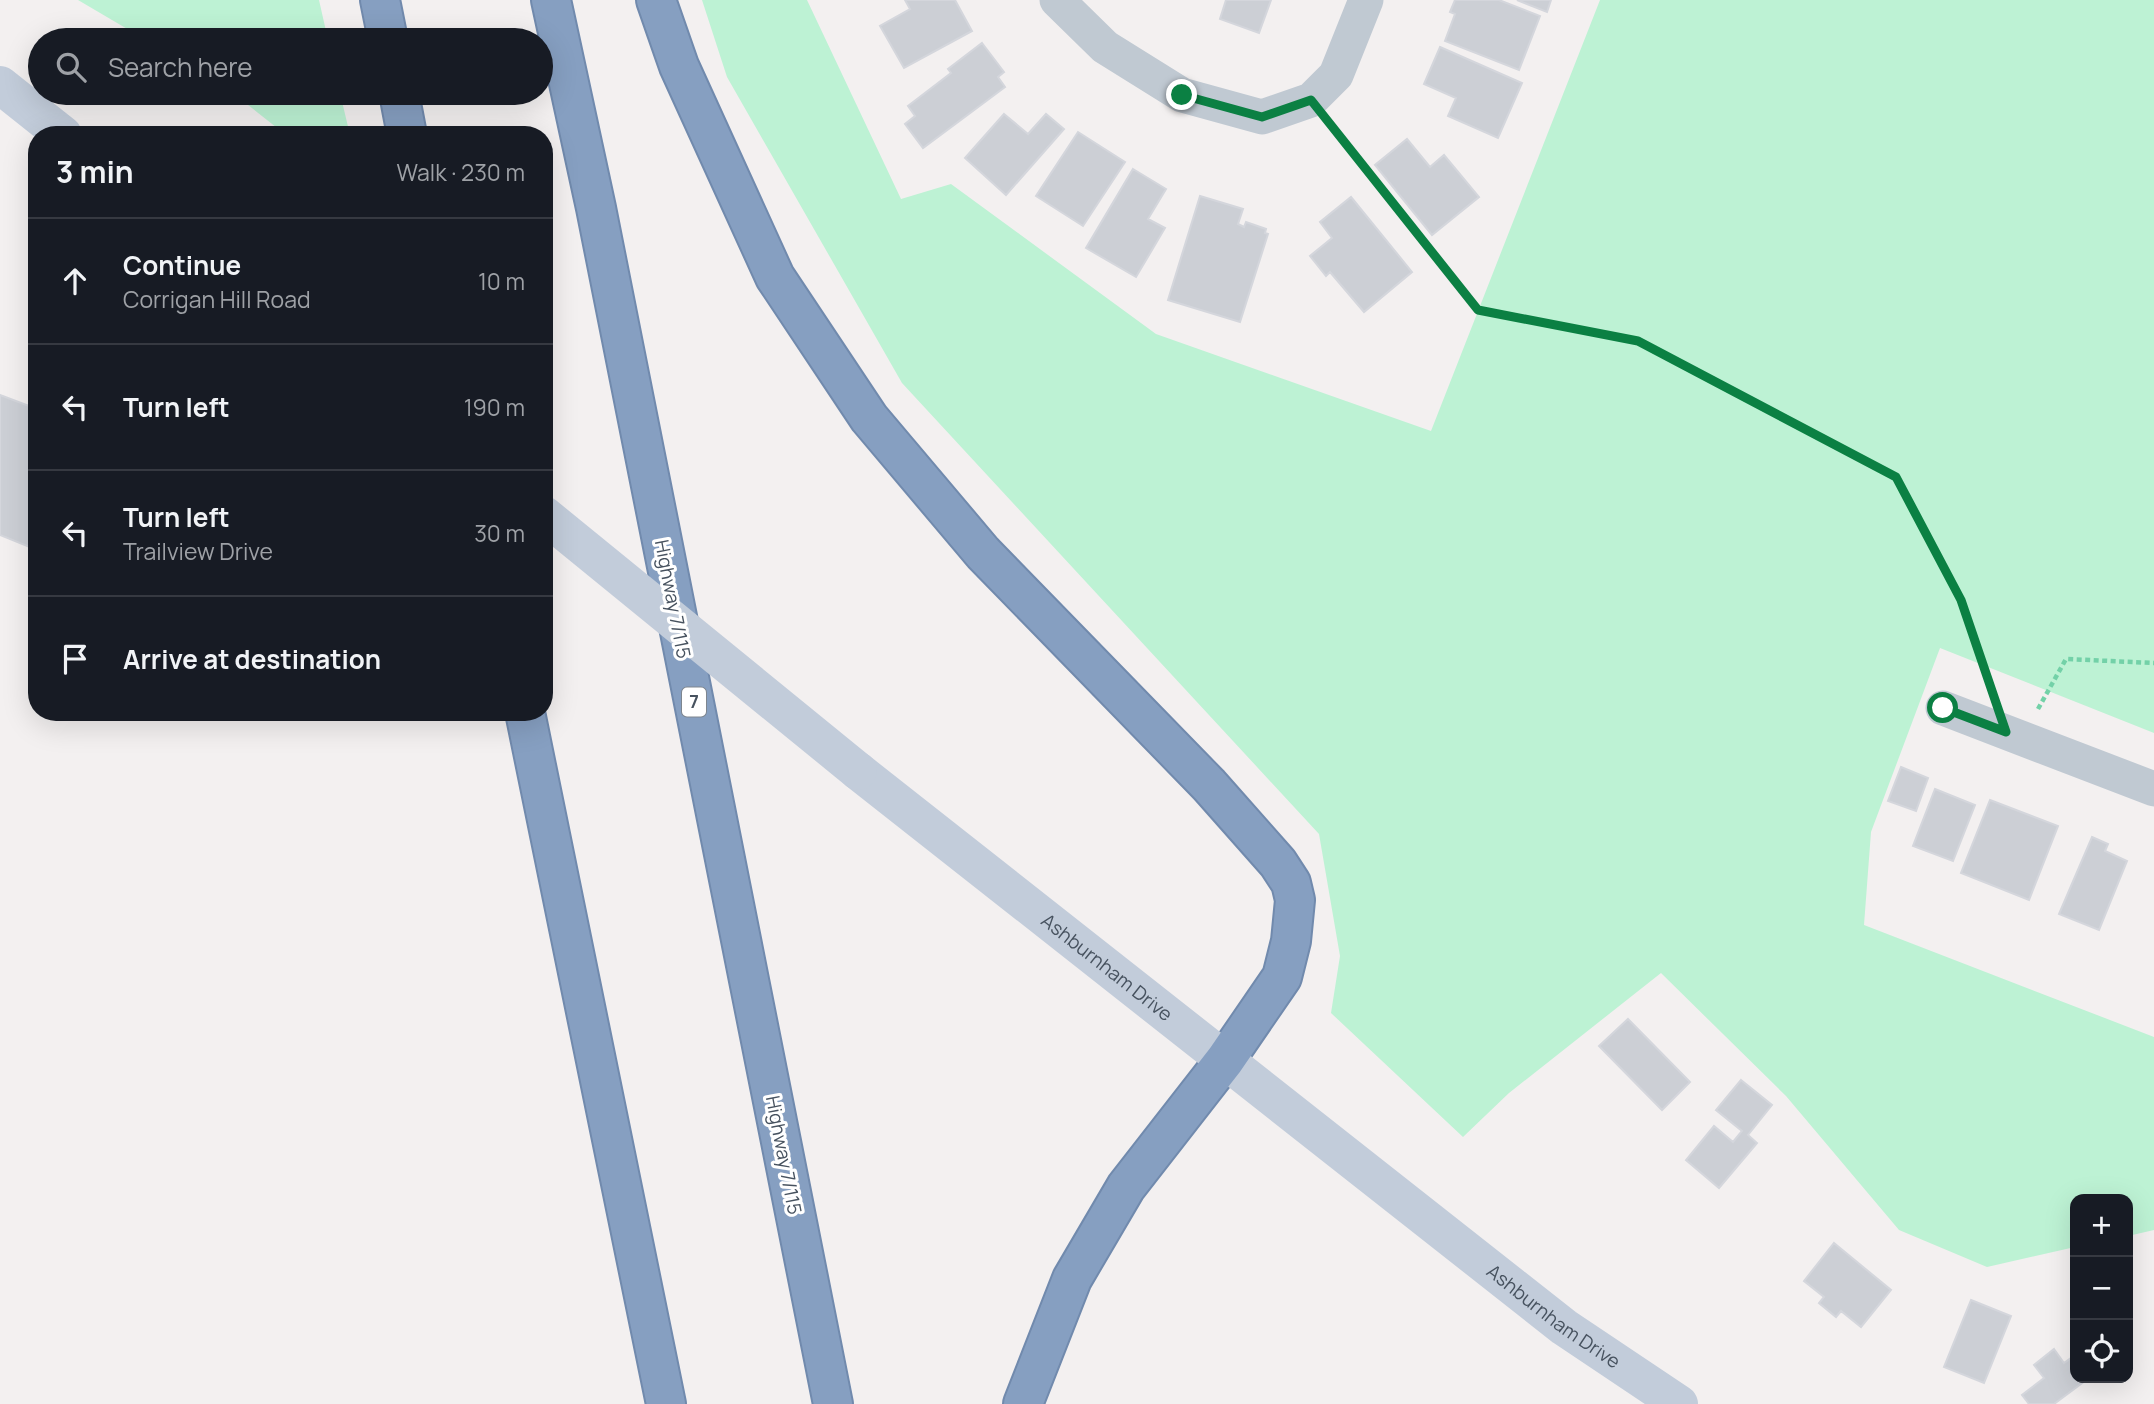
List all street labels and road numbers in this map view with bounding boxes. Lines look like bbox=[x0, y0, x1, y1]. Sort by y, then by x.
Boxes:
street label: Highway 7/115 bbox=[649, 537, 697, 661]
road number: 7 bbox=[682, 688, 706, 716]
street label: Ashburnham Drive bbox=[1036, 907, 1178, 1027]
street label: Highway 7/115 bbox=[760, 1093, 808, 1217]
street label: Ashburnham Drive bbox=[1481, 1258, 1626, 1374]

